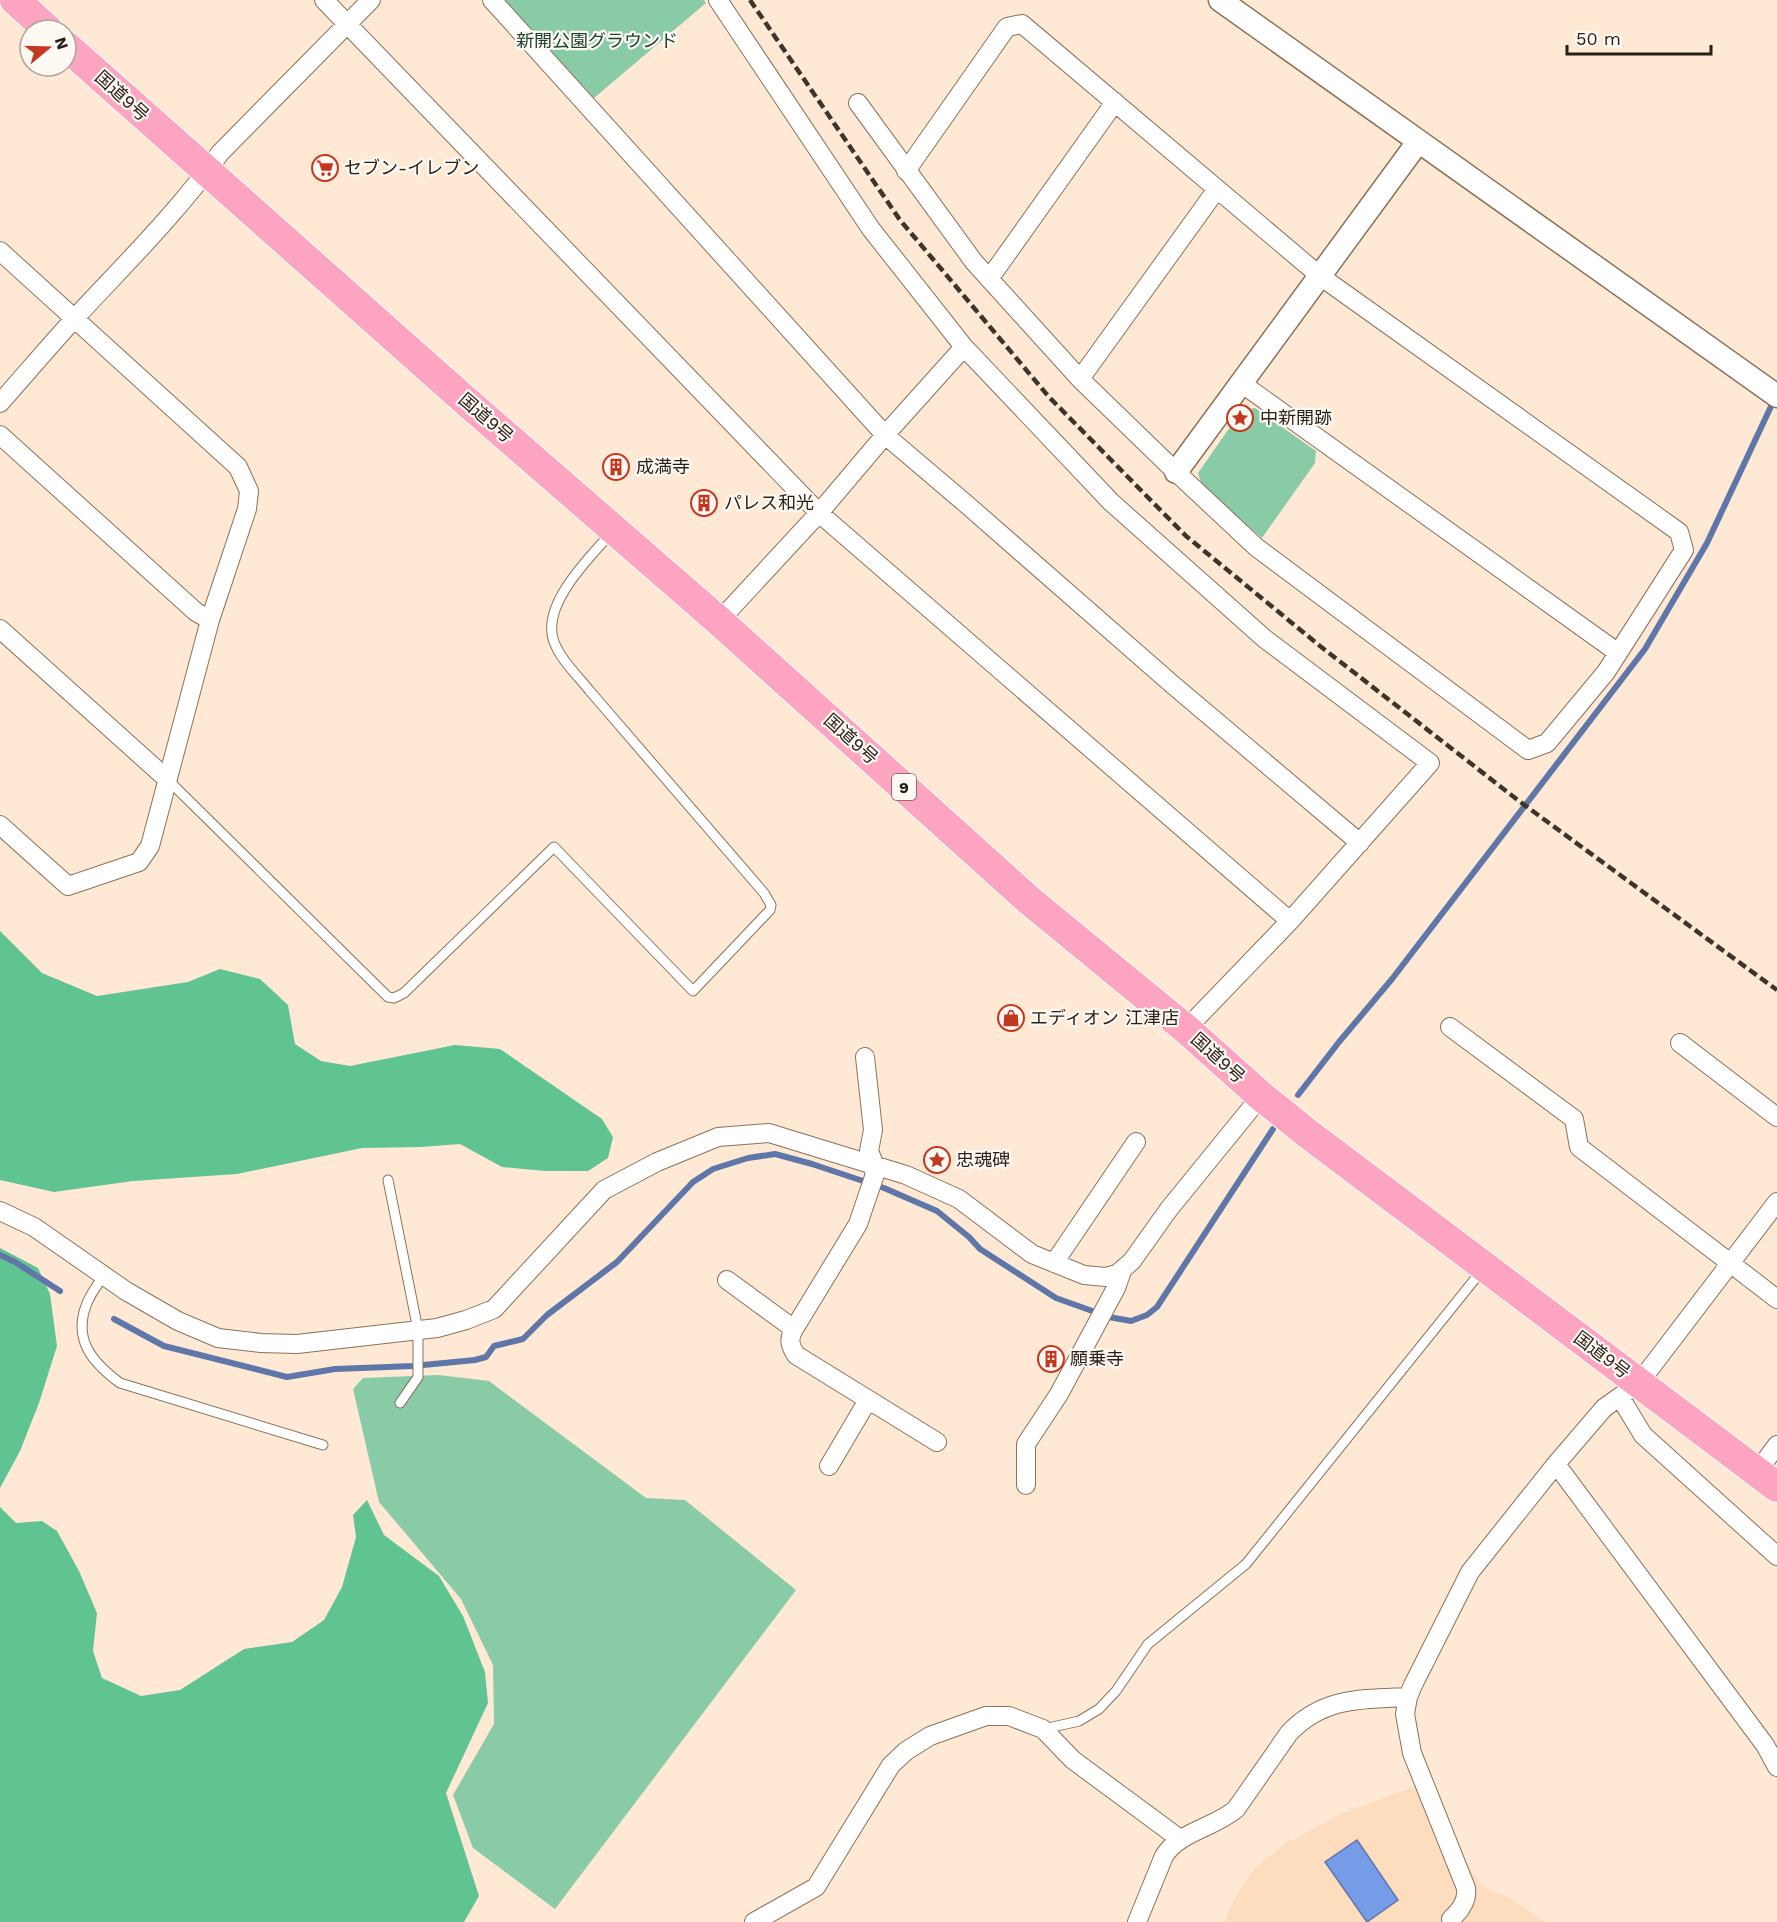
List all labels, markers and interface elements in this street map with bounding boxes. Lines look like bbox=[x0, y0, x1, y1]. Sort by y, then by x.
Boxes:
north arrow bbox=[18, 18, 78, 78]
scale bar bbox=[1567, 18, 1711, 56]
text: 50 m bbox=[1576, 28, 1621, 49]
park label: 新開公園グラウンド bbox=[516, 30, 678, 51]
text: N bbox=[51, 35, 73, 52]
street label: 国道9号 bbox=[91, 66, 154, 125]
supermarket icon: セブン-イレブン bbox=[310, 153, 340, 183]
place label: セブン-イレブン bbox=[344, 157, 479, 178]
street label: 国道9号 bbox=[455, 388, 518, 447]
place icon: 中新開跡 bbox=[1225, 403, 1255, 433]
place label: 中新開跡 bbox=[1260, 407, 1332, 428]
building icon: 成満寺 bbox=[601, 452, 631, 482]
place label: 成満寺 bbox=[636, 456, 690, 477]
building icon: パレス和光 bbox=[689, 488, 719, 518]
place label: パレス和光 bbox=[724, 492, 814, 513]
street label: 国道9号 bbox=[820, 709, 883, 768]
road number: 9 bbox=[892, 774, 916, 800]
shop icon: エディオン 江津店 bbox=[996, 1003, 1026, 1033]
place label: エディオン 江津店 bbox=[1030, 1007, 1179, 1028]
street label: 国道9号 bbox=[1187, 1028, 1250, 1087]
place icon: 忠魂碑 bbox=[922, 1145, 952, 1175]
place label: 忠魂碑 bbox=[956, 1149, 1010, 1170]
street label: 国道9号 bbox=[1570, 1327, 1635, 1383]
building icon: 願乗寺 bbox=[1036, 1344, 1066, 1374]
place label: 願乗寺 bbox=[1070, 1348, 1124, 1369]

